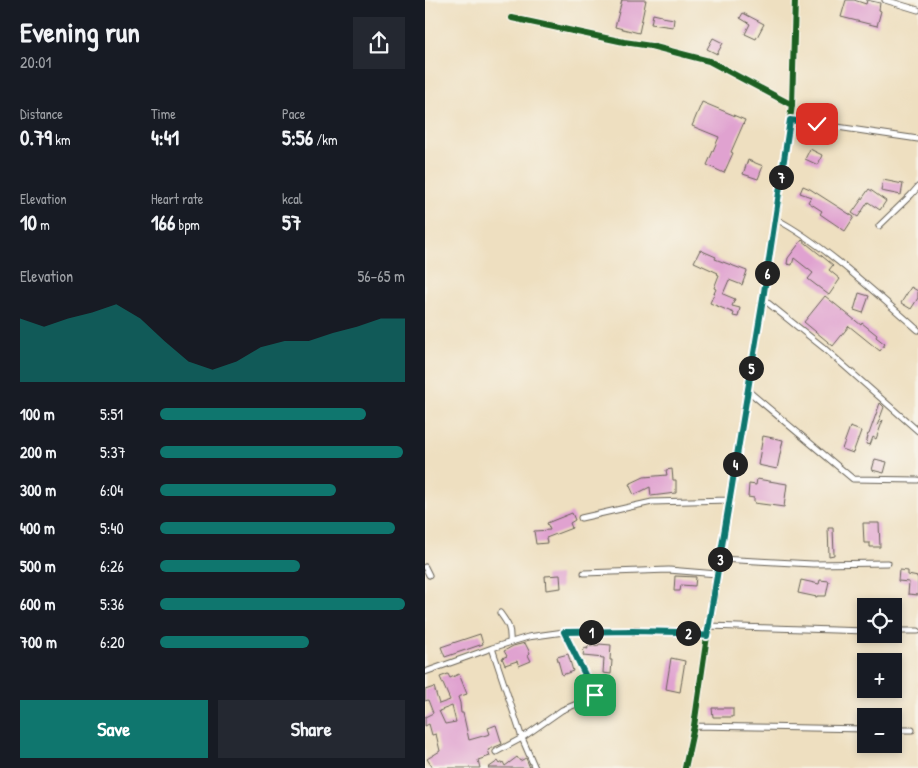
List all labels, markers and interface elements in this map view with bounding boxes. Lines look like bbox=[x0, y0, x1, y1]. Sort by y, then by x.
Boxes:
text: Evening run bbox=[20, 13, 140, 51]
button: share bbox=[353, 17, 405, 69]
text: 20:01 bbox=[20, 51, 51, 73]
pin bbox=[796, 103, 838, 145]
text: Distance bbox=[20, 104, 63, 123]
text: Time bbox=[151, 104, 176, 123]
text: Pace bbox=[282, 104, 305, 123]
icon: check bbox=[803, 110, 831, 138]
text: 0.79 bbox=[20, 123, 52, 152]
text: 4:41 bbox=[151, 123, 179, 152]
text: 5:56 bbox=[282, 123, 313, 152]
text: km bbox=[52, 130, 71, 149]
text: /km bbox=[313, 130, 338, 149]
pin: 7 bbox=[769, 164, 793, 190]
text: 7 bbox=[778, 168, 785, 187]
text: Elevation bbox=[20, 189, 67, 208]
text: Heart rate bbox=[151, 189, 203, 208]
text: kcal bbox=[282, 189, 302, 208]
text: 10 bbox=[20, 208, 37, 237]
text: 166 bbox=[151, 208, 175, 237]
text: 57 bbox=[282, 208, 301, 237]
text: m bbox=[37, 215, 50, 234]
text: bpm bbox=[175, 215, 200, 234]
pin: 6 bbox=[755, 260, 779, 286]
text: 6 bbox=[765, 264, 770, 283]
text: Elevation bbox=[20, 265, 73, 287]
text: 56–65 m bbox=[357, 265, 405, 287]
pin: 5 bbox=[739, 356, 763, 380]
text: 5 bbox=[749, 359, 754, 378]
text: 100 m bbox=[20, 403, 55, 425]
text: 5:51 bbox=[100, 403, 123, 425]
text: 200 m bbox=[20, 441, 56, 463]
text: 5:37 bbox=[100, 441, 126, 463]
pin: 4 bbox=[723, 452, 747, 476]
text: 4 bbox=[733, 455, 738, 474]
text: 300 m bbox=[20, 479, 56, 501]
text: 6:04 bbox=[100, 479, 123, 501]
text: 400 m bbox=[20, 517, 55, 539]
text: 5:40 bbox=[100, 517, 124, 539]
pin: 3 bbox=[707, 546, 733, 572]
text: 3 bbox=[717, 550, 724, 569]
text: 500 m bbox=[20, 555, 56, 577]
text: 6:26 bbox=[100, 555, 124, 577]
text: 600 m bbox=[20, 593, 55, 615]
text: 5:36 bbox=[100, 593, 124, 615]
map controls bbox=[857, 598, 902, 753]
button: locate bbox=[857, 598, 902, 643]
pin: 1 bbox=[579, 620, 603, 644]
pin: 2 bbox=[675, 620, 701, 646]
text: 1 bbox=[589, 623, 594, 642]
text: 2 bbox=[685, 624, 692, 643]
text: 700 m bbox=[20, 631, 57, 653]
text: 6:20 bbox=[100, 631, 125, 653]
button: + bbox=[857, 653, 902, 698]
pin bbox=[574, 674, 616, 716]
icon: arrive bbox=[581, 681, 609, 709]
button: Save bbox=[20, 700, 208, 758]
button: Share bbox=[218, 700, 405, 758]
button: − bbox=[857, 708, 902, 753]

